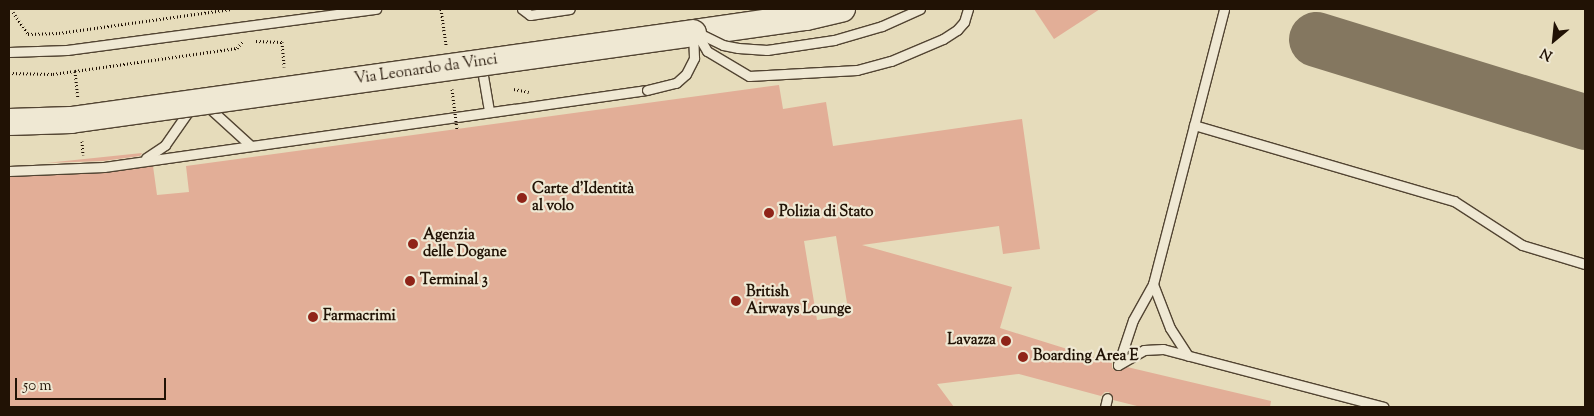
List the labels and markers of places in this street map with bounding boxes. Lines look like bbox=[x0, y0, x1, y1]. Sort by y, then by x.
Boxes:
place label: Carte d'Identità al volo bbox=[532, 180, 634, 215]
marker: Carte d'Identità al volo bbox=[516, 192, 528, 204]
place label: Polizia di Stato bbox=[779, 204, 874, 222]
marker: Polizia di Stato bbox=[763, 207, 775, 219]
place label: Agenzia delle Dogane bbox=[423, 226, 507, 261]
marker: Agenzia delle Dogane bbox=[407, 238, 419, 250]
place label: Terminal 3 bbox=[420, 272, 488, 290]
marker: Terminal 3 bbox=[404, 275, 416, 287]
place label: British Airways Lounge bbox=[746, 283, 851, 318]
marker: British Airways Lounge bbox=[730, 295, 742, 307]
place label: Farmacrimi bbox=[323, 308, 396, 326]
marker: Farmacrimi bbox=[307, 311, 319, 323]
place label: Lavazza bbox=[947, 332, 996, 350]
marker: Lavazza bbox=[1000, 335, 1012, 347]
place label: Boarding Area E bbox=[1033, 348, 1139, 366]
marker: Boarding Area E bbox=[1017, 351, 1029, 363]

